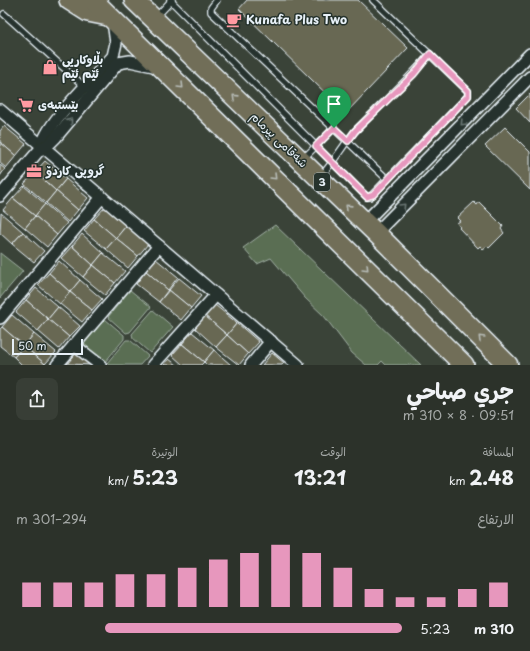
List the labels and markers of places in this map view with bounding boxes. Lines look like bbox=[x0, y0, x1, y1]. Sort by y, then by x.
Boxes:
place label: Kunafa Plus Two bbox=[246, 10, 347, 28]
cafe icon: Kunafa Plus Two bbox=[225, 11, 243, 29]
place label: بڵاوکاریی ئێم ئێم bbox=[62, 50, 103, 83]
shop icon: بڵاوکاریی ئێم ئێم bbox=[41, 58, 59, 76]
pin bbox=[317, 87, 351, 128]
place label: بێستبەی bbox=[38, 95, 78, 113]
supermarket icon: بێستبەی bbox=[17, 96, 35, 114]
place label: گروپی کاردۆ bbox=[45, 161, 105, 179]
office icon: گروپی کاردۆ bbox=[25, 162, 43, 180]

